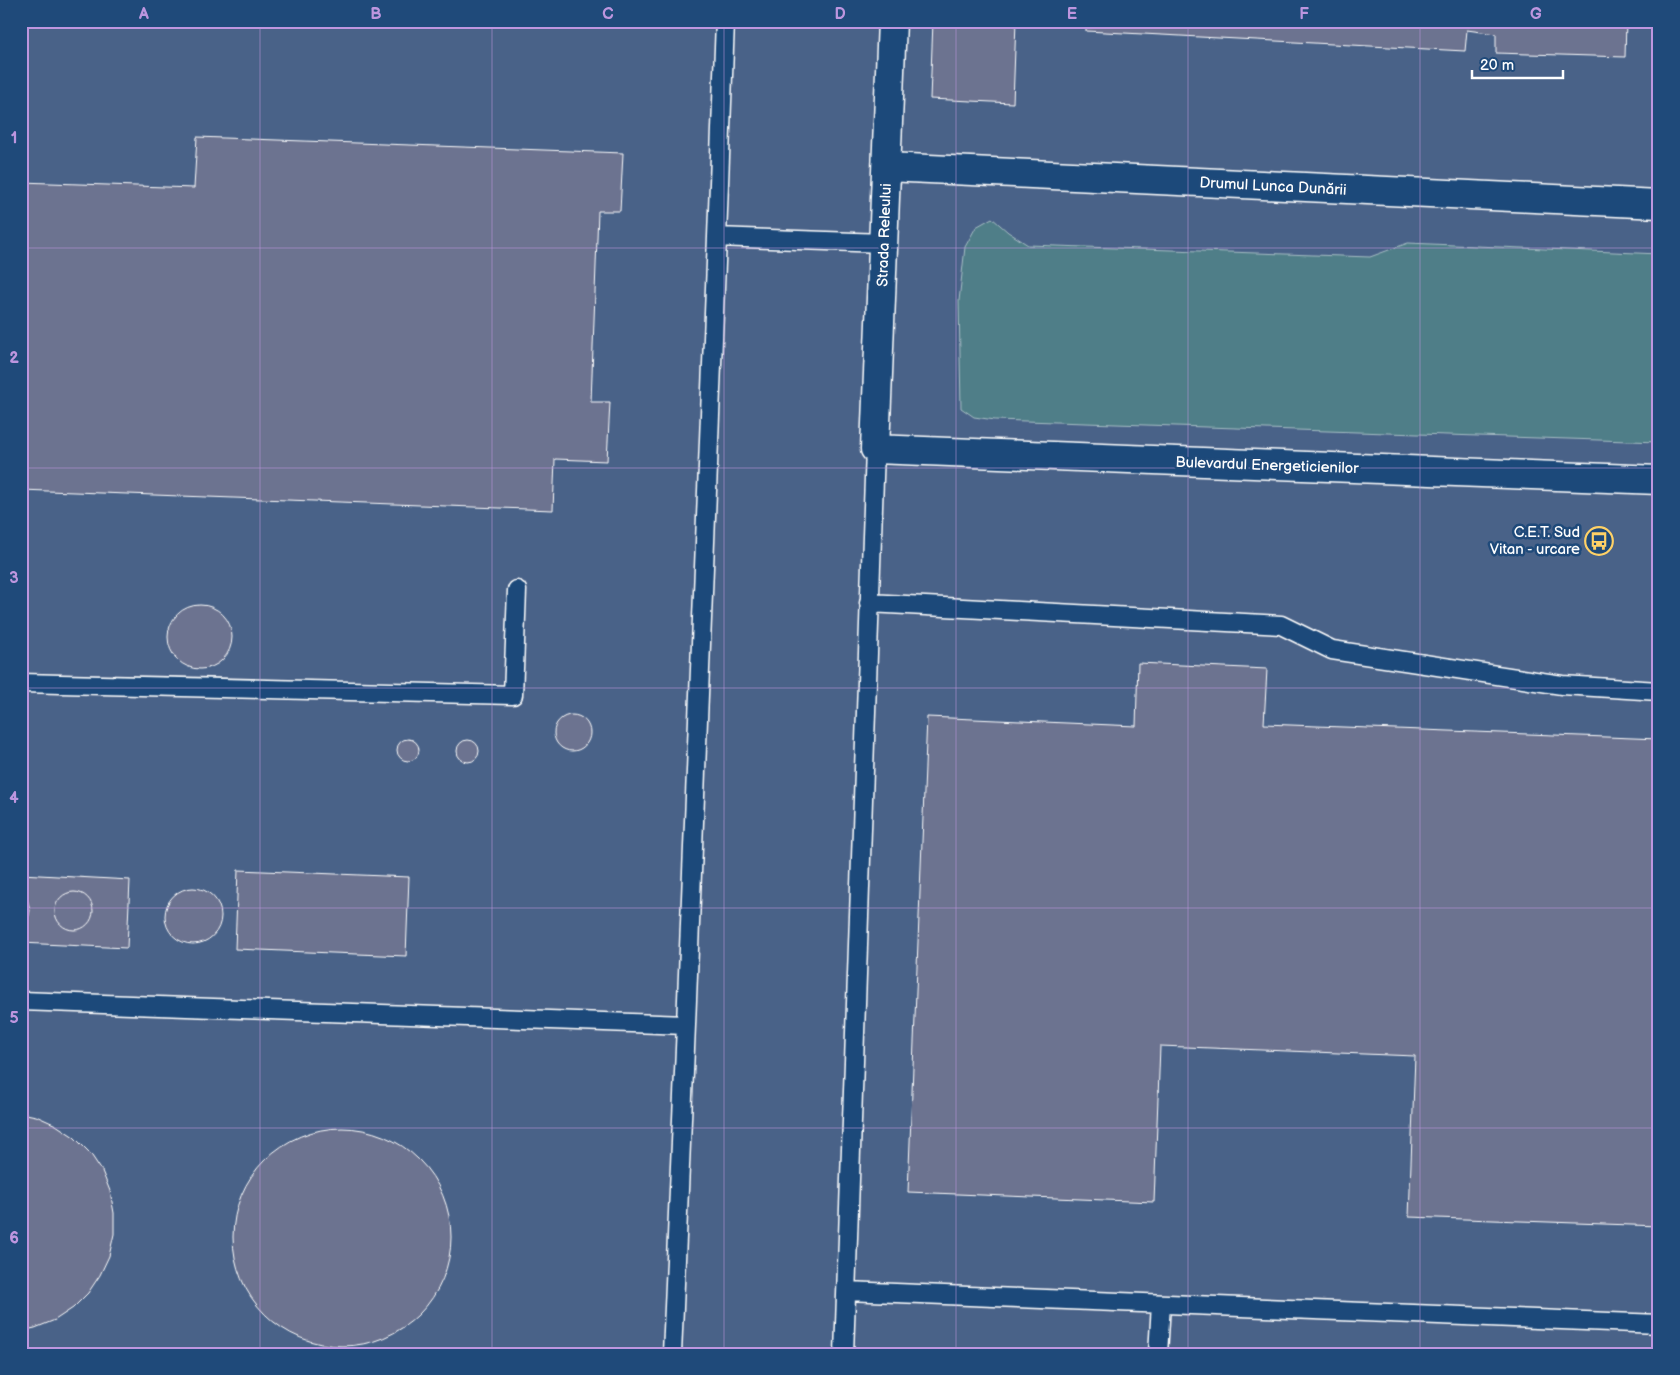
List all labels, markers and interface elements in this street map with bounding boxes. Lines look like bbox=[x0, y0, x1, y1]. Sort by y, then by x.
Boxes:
text: A bbox=[138, 5, 149, 24]
text: B bbox=[370, 5, 382, 24]
text: C bbox=[602, 5, 614, 24]
text: D bbox=[834, 5, 846, 24]
text: E bbox=[1067, 5, 1077, 24]
text: F bbox=[1299, 5, 1309, 24]
text: G bbox=[1530, 5, 1542, 24]
scale bar bbox=[1472, 48, 1564, 80]
text: 20 m bbox=[1480, 56, 1514, 75]
text: 1 bbox=[11, 129, 17, 148]
street label: Drumul Lunca Dunării bbox=[1199, 173, 1347, 200]
street label: Strada Releului bbox=[873, 183, 896, 287]
text: 2 bbox=[9, 349, 19, 368]
street label: Bulevardul Energeticienilor bbox=[1175, 453, 1359, 478]
place label: C.E.T. Sud Vitan - urcare bbox=[1490, 523, 1580, 559]
bus stop icon: C.E.T. Sud Vitan - urcare bbox=[1584, 526, 1614, 556]
text: 3 bbox=[9, 569, 19, 588]
text: 4 bbox=[9, 789, 19, 808]
text: 5 bbox=[9, 1009, 19, 1028]
text: 6 bbox=[9, 1229, 19, 1248]

